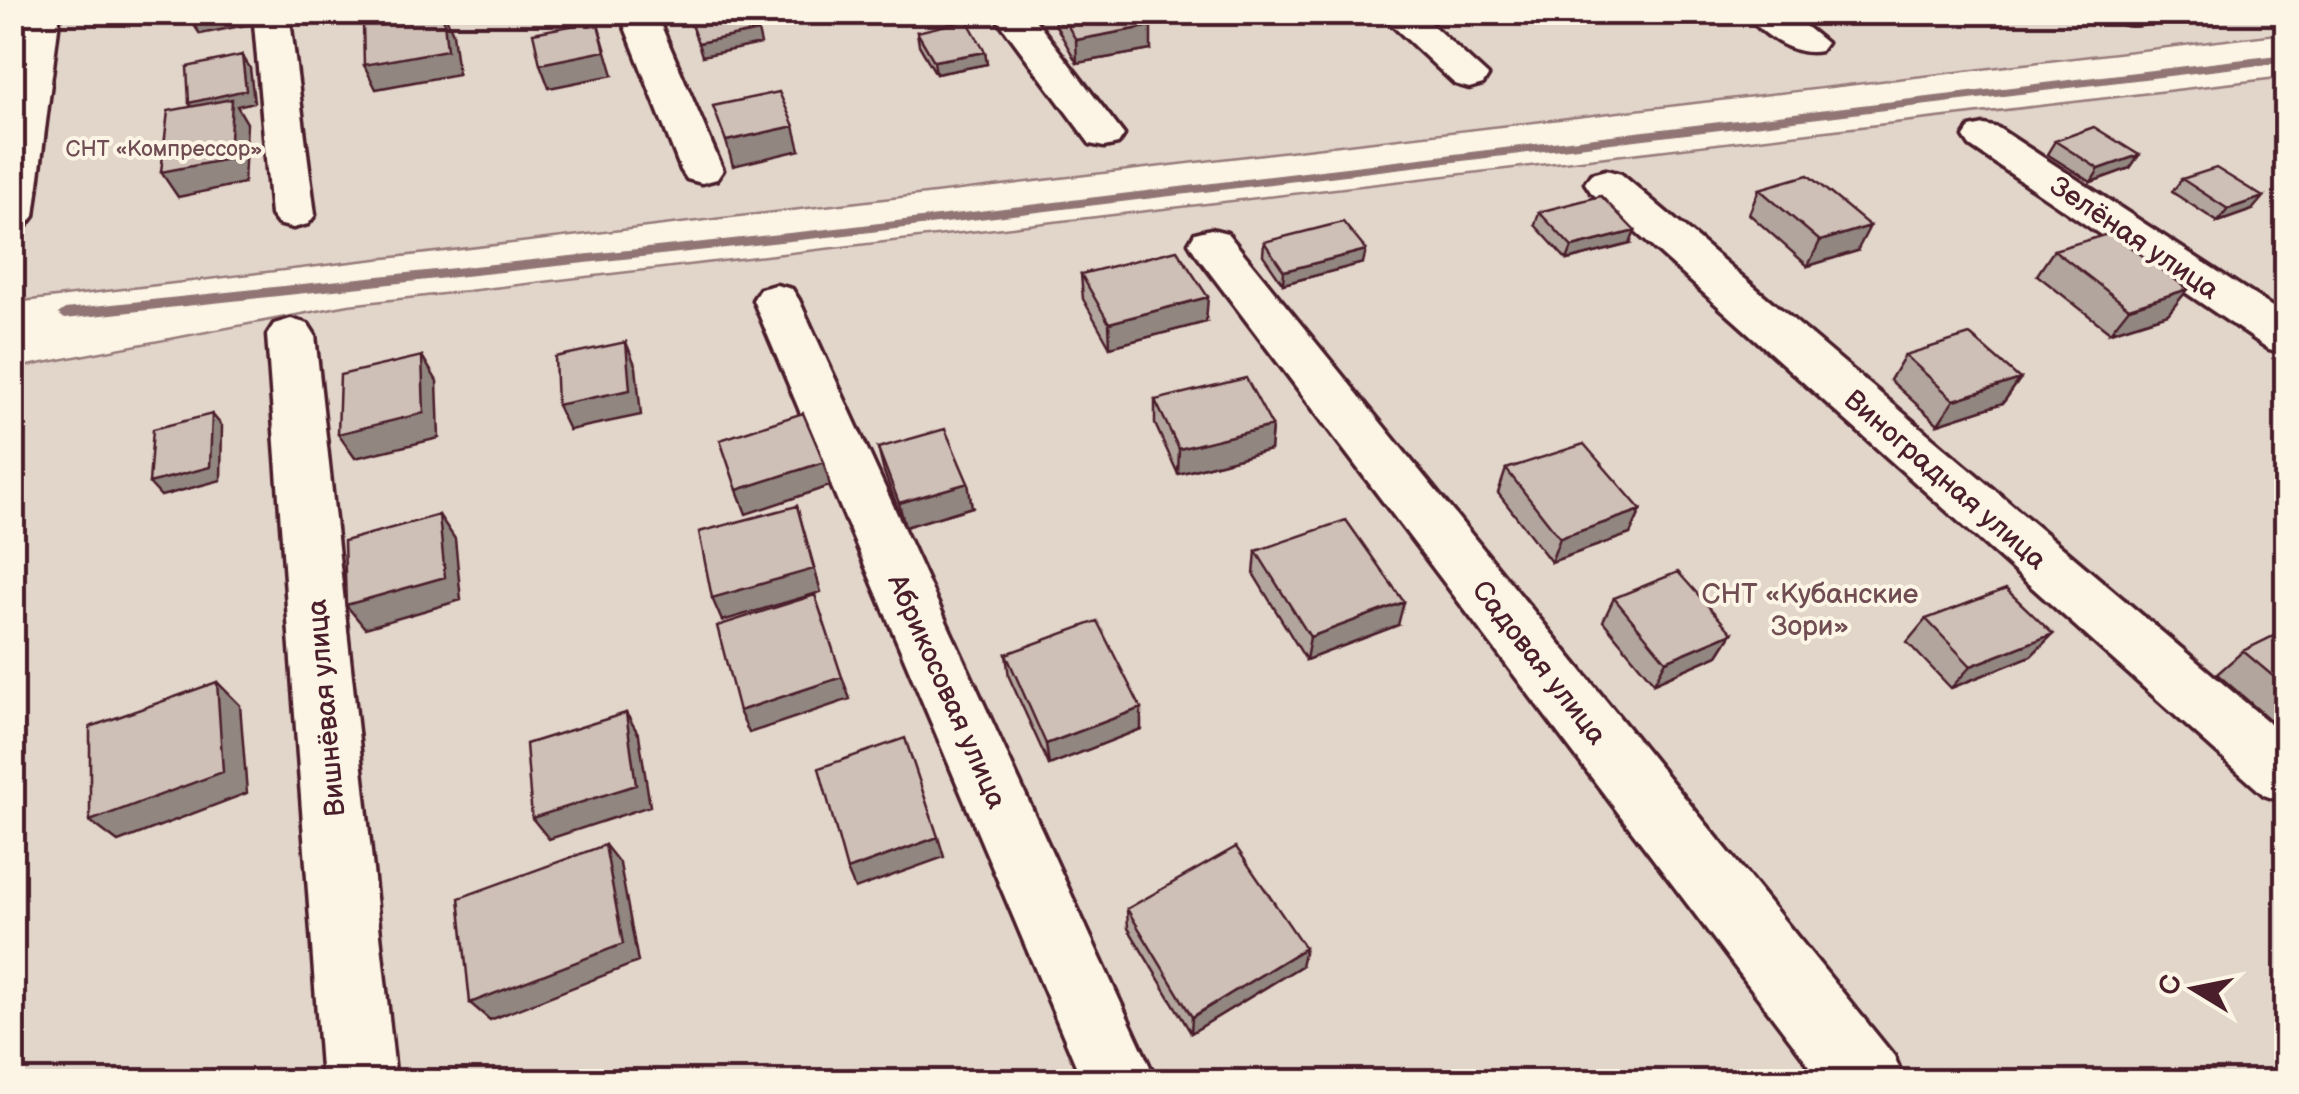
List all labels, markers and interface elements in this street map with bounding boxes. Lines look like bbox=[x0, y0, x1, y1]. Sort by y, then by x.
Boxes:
park label: СНТ «Компрессор» bbox=[66, 136, 262, 163]
street label: Зелёная улица bbox=[2044, 170, 2225, 307]
street label: Виноградная улица bbox=[1837, 383, 2053, 577]
street label: Абрикосовая улица bbox=[880, 568, 1013, 814]
street label: Садовая улица bbox=[1465, 574, 1613, 752]
park label: СНТ «Кубанские Зори» bbox=[1702, 578, 1918, 643]
street label: Вишнёвая улица bbox=[301, 597, 352, 818]
north arrow bbox=[2144, 939, 2244, 1039]
text: С bbox=[2153, 972, 2189, 997]

